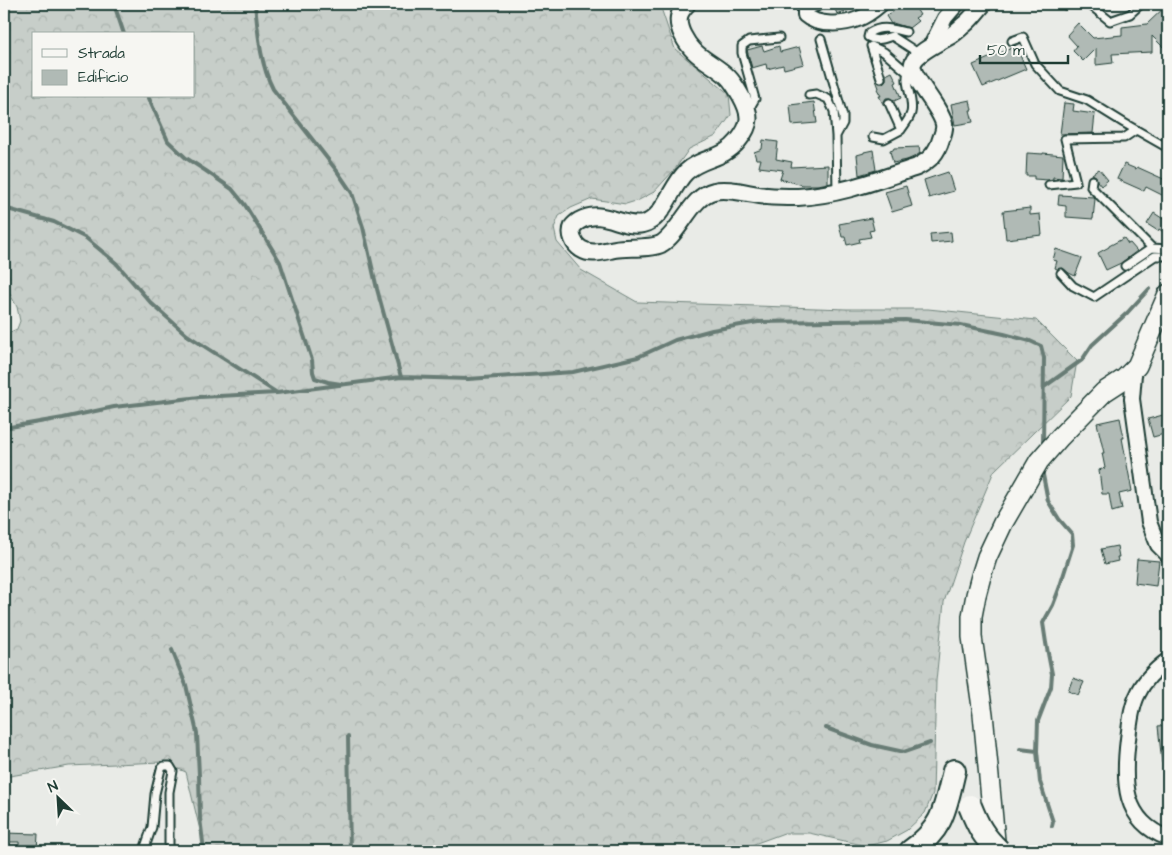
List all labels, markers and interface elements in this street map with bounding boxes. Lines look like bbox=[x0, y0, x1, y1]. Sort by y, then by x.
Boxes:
legend bbox=[32, 32, 195, 98]
scale bar bbox=[980, 32, 1067, 64]
text: 50 m bbox=[987, 40, 1025, 61]
text: Strada bbox=[78, 43, 125, 64]
text: Edificio bbox=[78, 67, 129, 88]
north arrow bbox=[32, 772, 82, 822]
text: N bbox=[45, 776, 61, 798]

